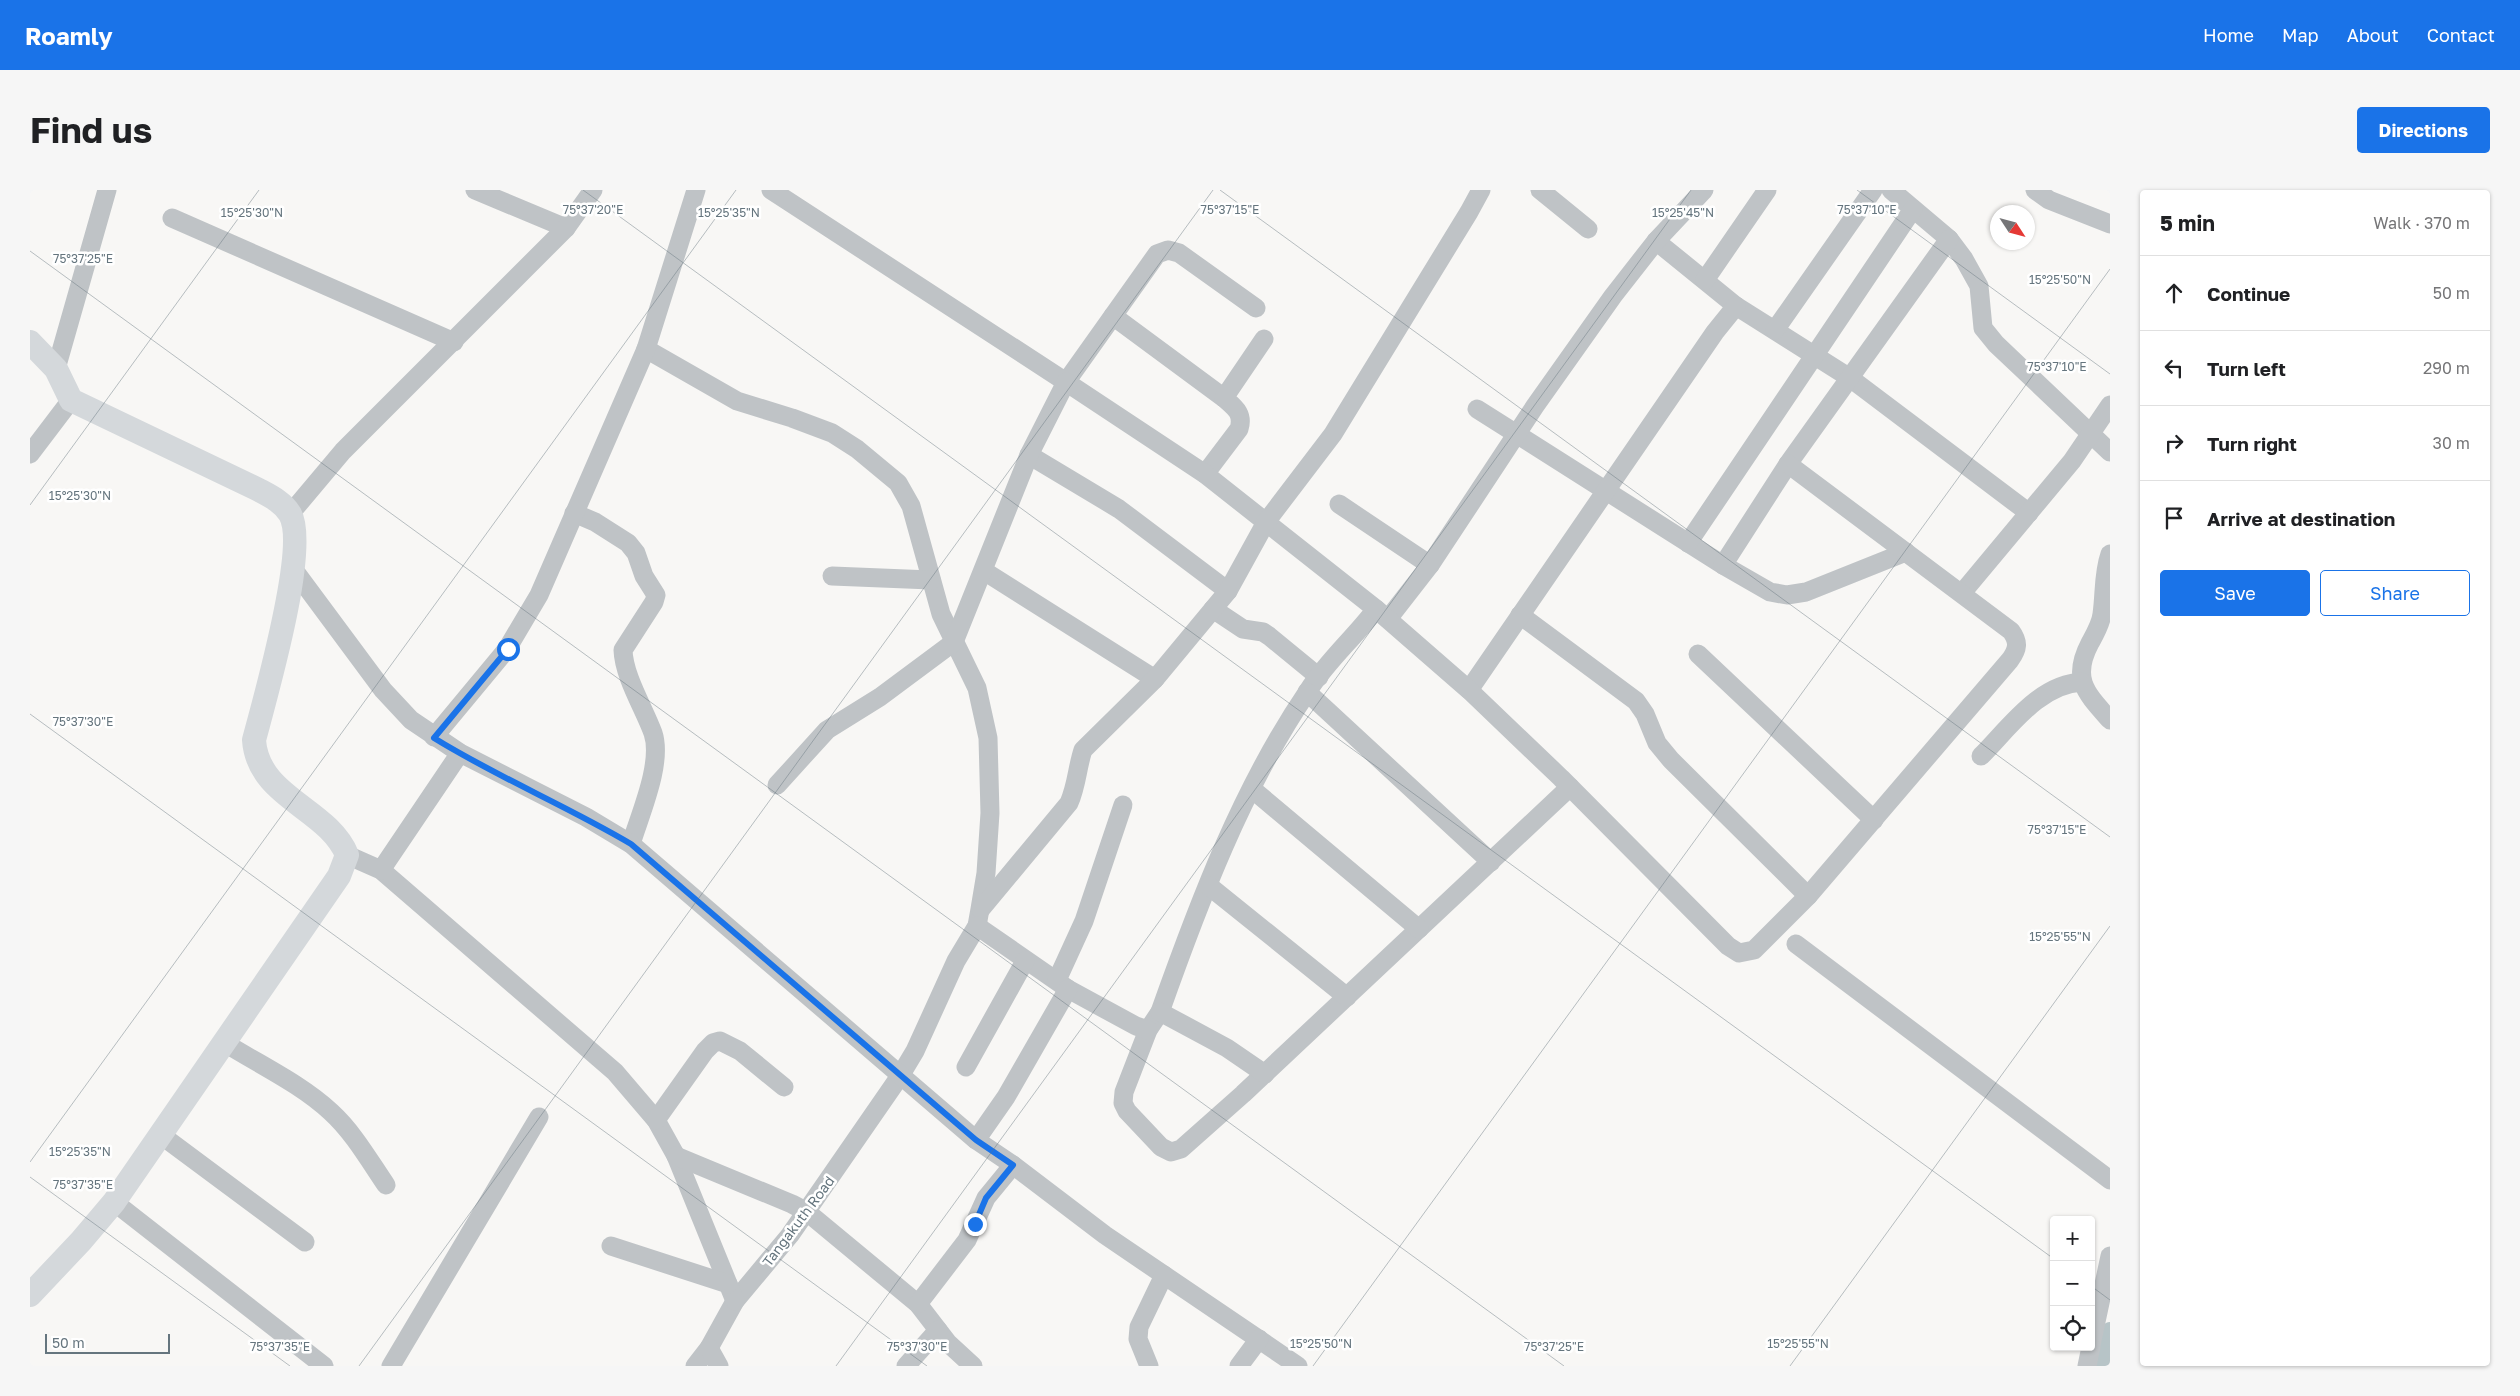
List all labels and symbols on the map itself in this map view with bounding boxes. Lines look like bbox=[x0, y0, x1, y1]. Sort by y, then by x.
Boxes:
text: 75°37'20"E bbox=[563, 202, 623, 217]
text: 75°37'15"E bbox=[1201, 202, 1259, 217]
text: 75°37'10"E bbox=[1837, 202, 1897, 217]
text: 15°25'30"N bbox=[221, 205, 283, 220]
text: 15°25'35"N bbox=[698, 205, 760, 220]
text: 15°25'45"N bbox=[1652, 205, 1714, 220]
north arrow bbox=[1990, 205, 2035, 250]
text: 75°37'25"E bbox=[53, 251, 113, 266]
text: 15°25'50"N bbox=[2029, 272, 2091, 287]
text: 75°37'10"E bbox=[2027, 359, 2087, 374]
text: 15°25'30"N bbox=[49, 488, 111, 503]
route start bbox=[497, 638, 520, 661]
text: 75°37'30"E bbox=[53, 714, 113, 729]
text: 75°37'15"E bbox=[2028, 822, 2086, 837]
text: 15°25'55"N bbox=[2029, 929, 2091, 944]
text: 15°25'35"N bbox=[49, 1144, 111, 1159]
street label: Tangakuth Road bbox=[758, 1172, 838, 1270]
text: 75°37'35"E bbox=[53, 1177, 113, 1192]
route end bbox=[964, 1213, 987, 1236]
scale bar bbox=[45, 1331, 170, 1354]
text: 15°25'50"N bbox=[1290, 1336, 1352, 1351]
text: 15°25'55"N bbox=[1767, 1336, 1829, 1351]
text: 75°37'35"E bbox=[250, 1339, 310, 1354]
text: 75°37'30"E bbox=[887, 1339, 947, 1354]
text: 75°37'25"E bbox=[1524, 1339, 1584, 1354]

